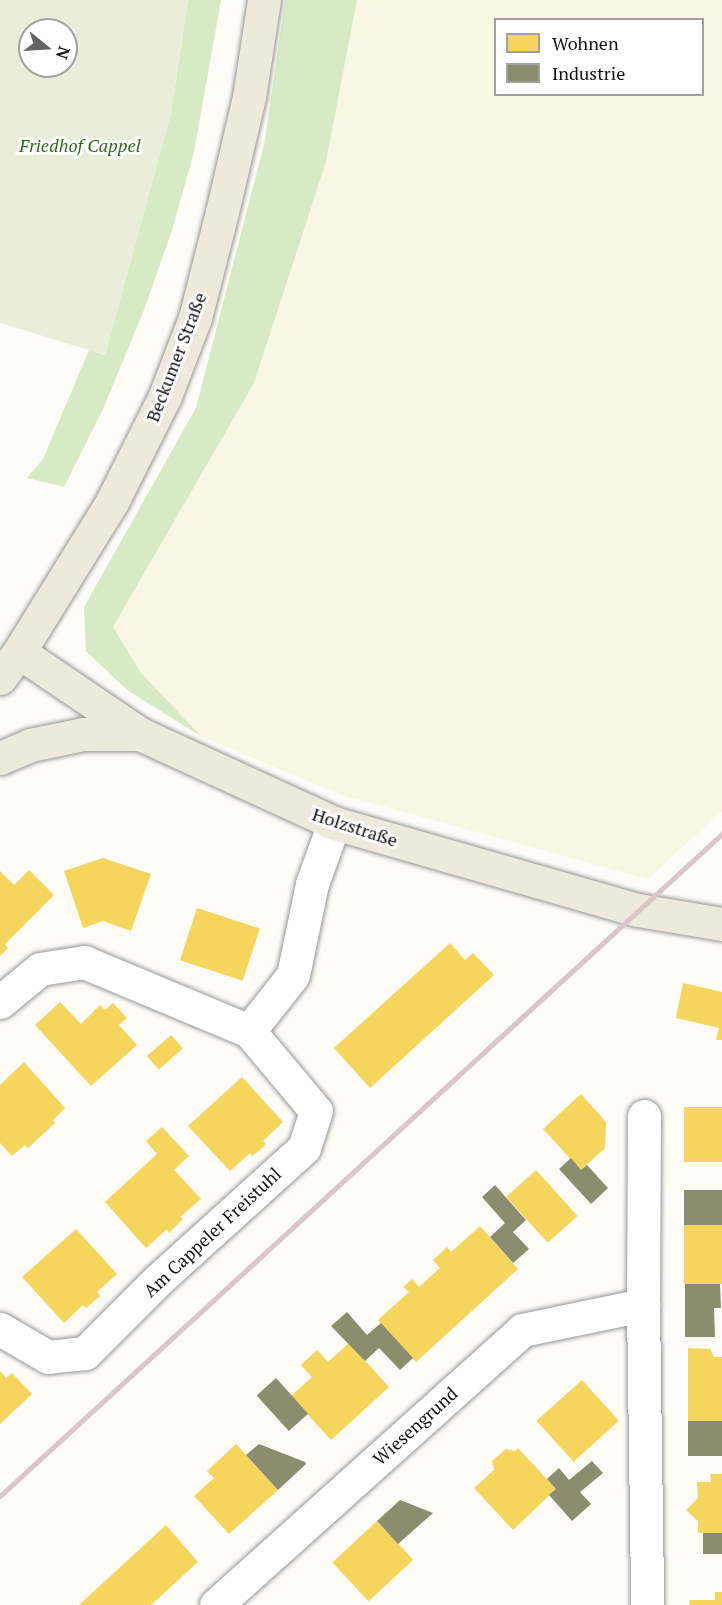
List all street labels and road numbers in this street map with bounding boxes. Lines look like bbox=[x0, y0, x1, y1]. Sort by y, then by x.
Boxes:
street label: Beckumer Straße bbox=[141, 289, 211, 425]
street label: Holzstraße bbox=[310, 803, 400, 851]
street label: Am Cappeler Freistuhl bbox=[139, 1163, 285, 1301]
street label: Wiesengrund bbox=[368, 1382, 462, 1470]

